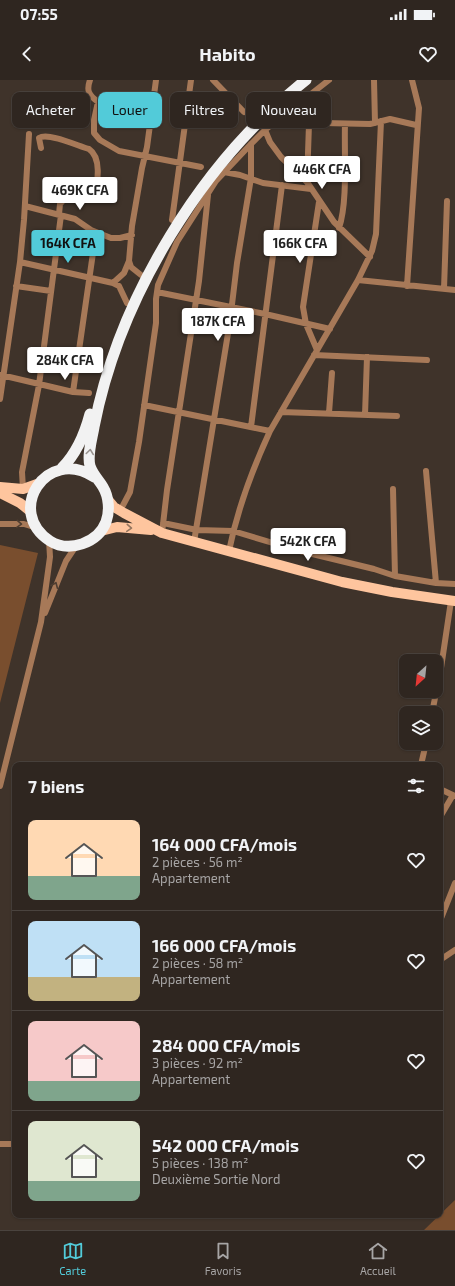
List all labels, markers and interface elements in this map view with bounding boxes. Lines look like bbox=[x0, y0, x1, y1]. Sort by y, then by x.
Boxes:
text: 07:55 bbox=[20, 5, 58, 23]
icon: back bbox=[16, 43, 38, 65]
text: Habito bbox=[199, 43, 256, 65]
icon: heart bbox=[417, 43, 439, 65]
chip: Acheter bbox=[12, 92, 90, 128]
chip: Louer bbox=[98, 92, 162, 128]
chip: Filtres bbox=[170, 92, 238, 128]
chip: Nouveau bbox=[246, 92, 331, 128]
pin: 446K CFA bbox=[281, 156, 363, 190]
text: 446K CFA bbox=[293, 161, 351, 177]
pin: 469K CFA bbox=[39, 177, 121, 211]
text: 469K CFA bbox=[51, 182, 109, 198]
pin: 164K CFA bbox=[27, 230, 109, 264]
pin: 166K CFA bbox=[259, 230, 341, 264]
text: 164K CFA bbox=[40, 235, 96, 251]
text: 166K CFA bbox=[273, 235, 327, 251]
pin: 187K CFA bbox=[177, 308, 259, 342]
text: 187K CFA bbox=[191, 313, 245, 329]
pin: 284K CFA bbox=[24, 347, 106, 381]
text: 284K CFA bbox=[36, 352, 94, 368]
one-way arrow bbox=[85, 449, 94, 455]
one-way arrow bbox=[16, 519, 22, 528]
one-way arrow bbox=[126, 523, 132, 532]
pin: 542K CFA bbox=[267, 528, 349, 562]
text: 542K CFA bbox=[280, 533, 336, 549]
one-way arrow bbox=[51, 582, 59, 589]
north arrow bbox=[399, 654, 443, 698]
map controls bbox=[399, 654, 443, 750]
button: layers bbox=[399, 706, 443, 750]
icon: filters bbox=[405, 775, 427, 797]
text: 7 biens bbox=[28, 776, 84, 796]
text: 164 000 CFA/mois bbox=[152, 834, 297, 854]
icon: home bbox=[60, 836, 108, 884]
icon: heart bbox=[405, 849, 427, 871]
text: 2 pièces · 56 m² bbox=[152, 854, 243, 870]
text: Appartement bbox=[152, 870, 230, 886]
text: 166 000 CFA/mois bbox=[152, 935, 296, 955]
icon: home bbox=[60, 937, 108, 985]
icon: heart bbox=[405, 950, 427, 972]
text: 2 pièces · 58 m² bbox=[152, 955, 243, 971]
text: Appartement bbox=[152, 971, 230, 987]
text: 284 000 CFA/mois bbox=[152, 1035, 300, 1055]
icon: home bbox=[60, 1037, 108, 1085]
icon: heart bbox=[405, 1050, 427, 1072]
text: 3 pièces · 92 m² bbox=[152, 1055, 243, 1071]
text: Appartement bbox=[152, 1071, 230, 1087]
text: 542 000 CFA/mois bbox=[152, 1135, 299, 1155]
icon: home bbox=[60, 1137, 108, 1185]
icon: heart bbox=[405, 1150, 427, 1172]
text: 5 pièces · 138 m² bbox=[152, 1155, 248, 1171]
text: Deuxième Sortie Nord bbox=[152, 1171, 280, 1187]
tab: Carte bbox=[59, 1240, 86, 1277]
tab: Favoris bbox=[205, 1240, 241, 1277]
tab: Accueil bbox=[360, 1240, 396, 1277]

